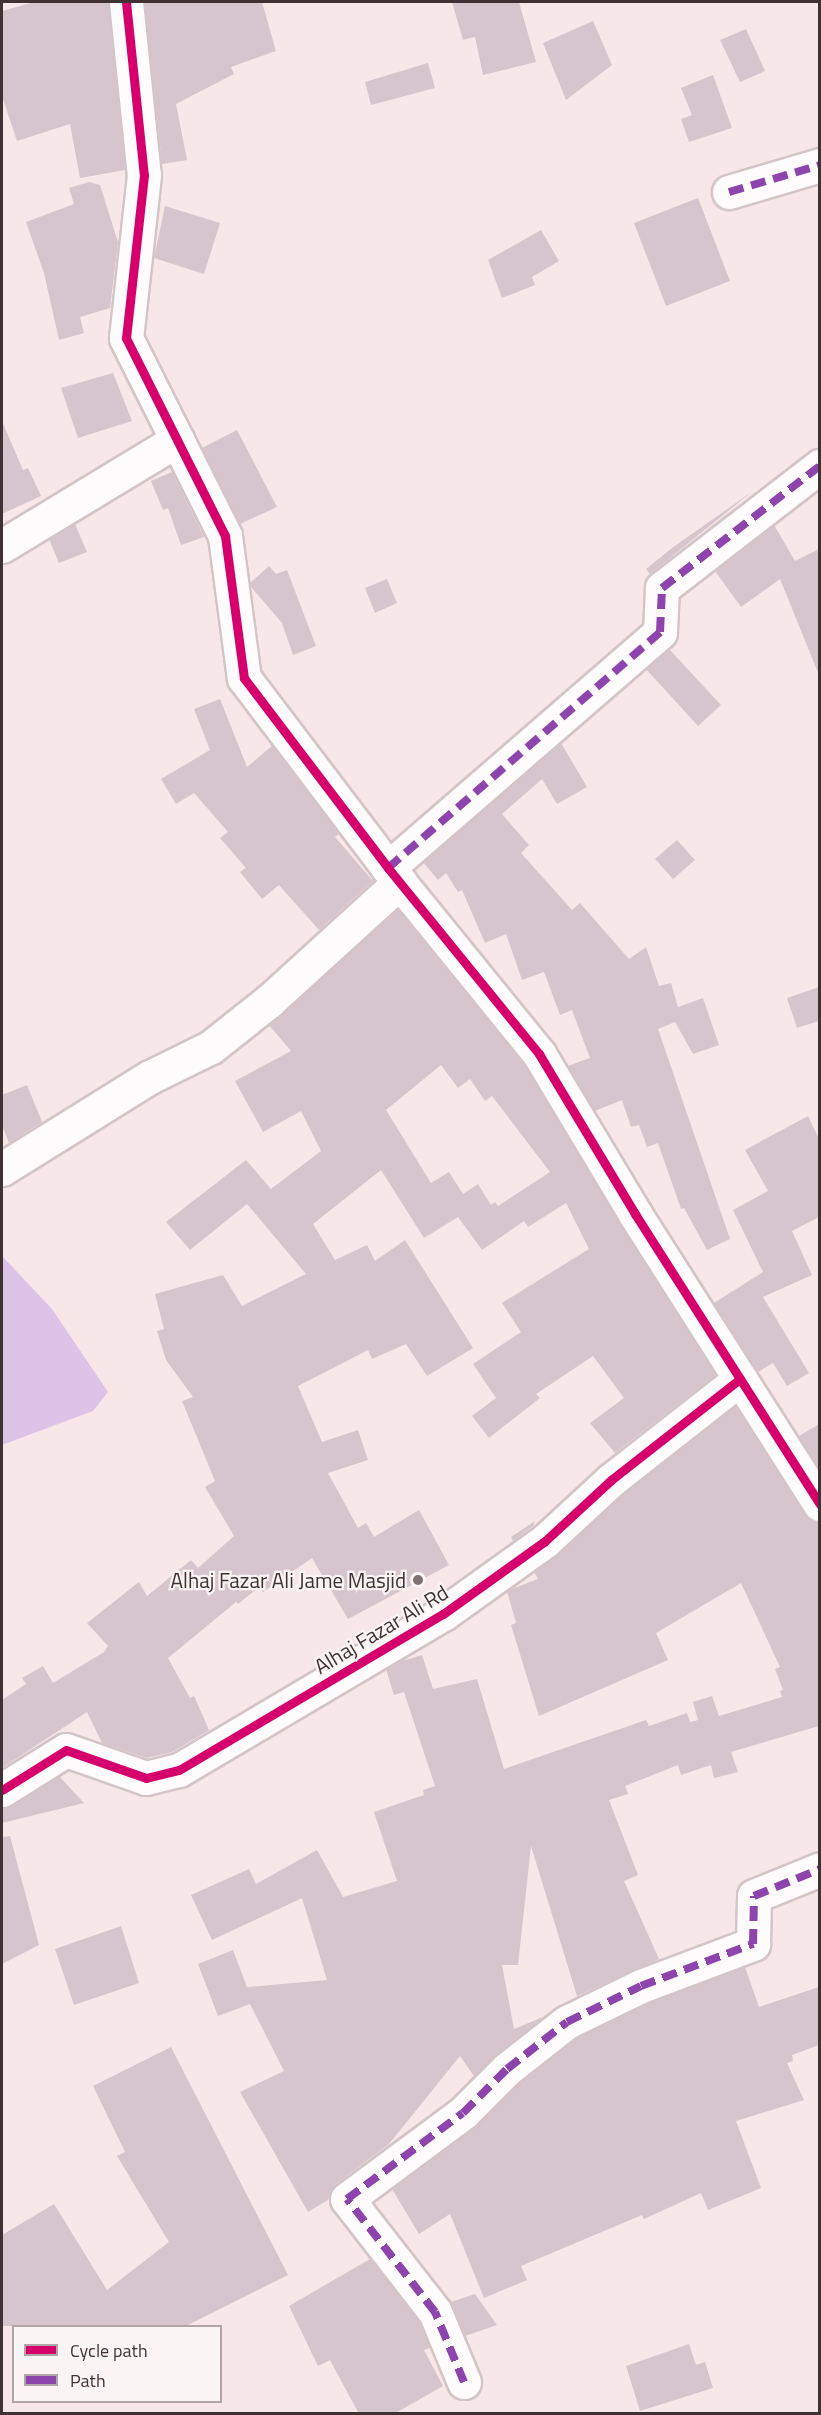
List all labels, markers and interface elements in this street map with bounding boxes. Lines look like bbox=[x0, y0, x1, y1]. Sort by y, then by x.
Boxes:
place label: Alhaj Fazar Ali Jame Masjid bbox=[171, 1567, 406, 1593]
marker: Alhaj Fazar Ali Jame Masjid bbox=[411, 1573, 425, 1587]
street label: Alhaj Fazar Ali Rd bbox=[310, 1579, 452, 1679]
legend bbox=[12, 2325, 222, 2403]
text: Cycle path bbox=[70, 2337, 148, 2364]
text: Path bbox=[70, 2367, 106, 2394]

